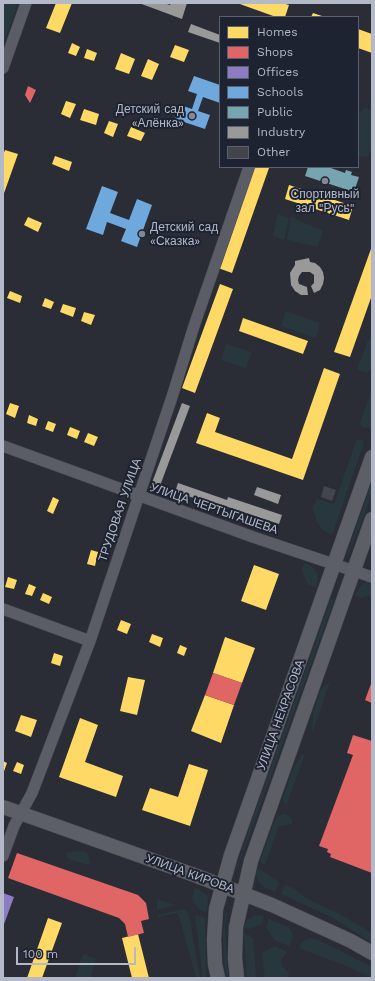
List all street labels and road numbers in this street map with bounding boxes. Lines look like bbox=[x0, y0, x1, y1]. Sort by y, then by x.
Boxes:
street label: ТРУДОВАЯ УЛИЦА bbox=[96, 456, 144, 564]
street label: УЛИЦА ЧЕРТЫГАШЕВА bbox=[148, 480, 280, 538]
street label: УЛИЦА НЕКРАСОВА bbox=[254, 658, 308, 772]
street label: УЛИЦА КИРОВА bbox=[144, 851, 236, 897]

